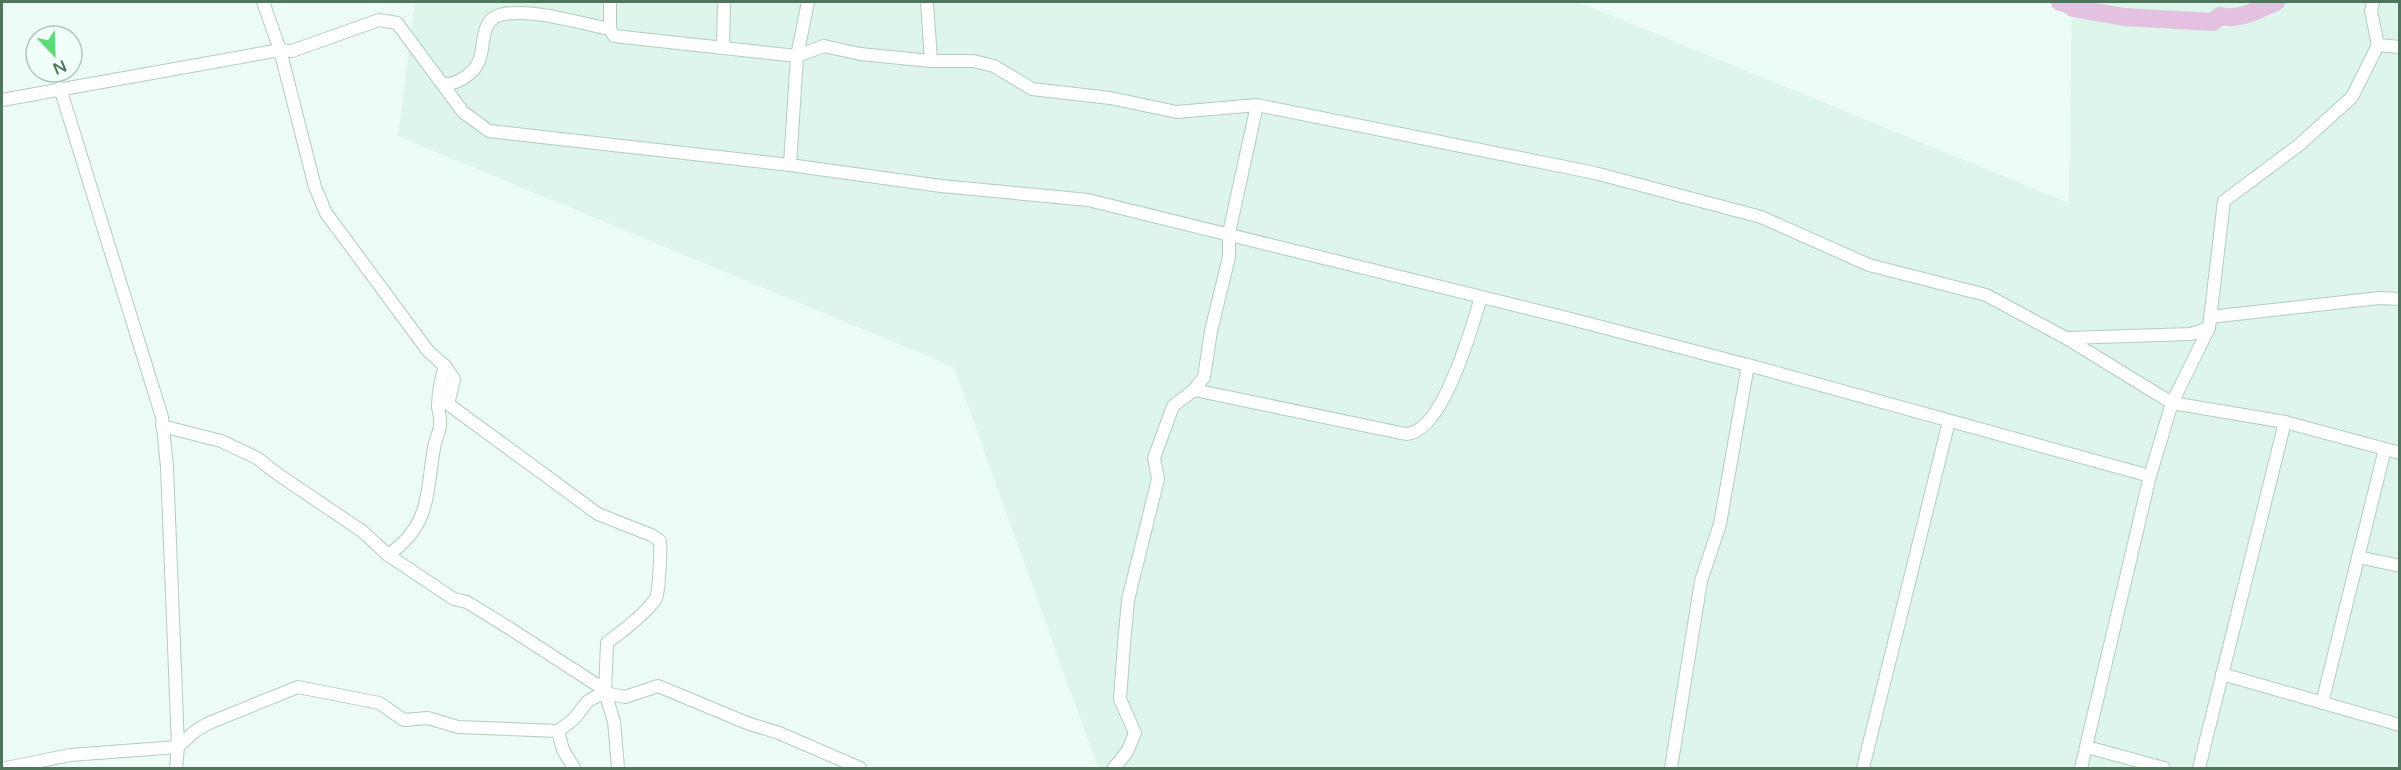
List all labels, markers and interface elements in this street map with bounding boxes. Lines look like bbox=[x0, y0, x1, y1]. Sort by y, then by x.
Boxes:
north arrow bbox=[24, 24, 84, 84]
text: N bbox=[50, 55, 69, 79]

